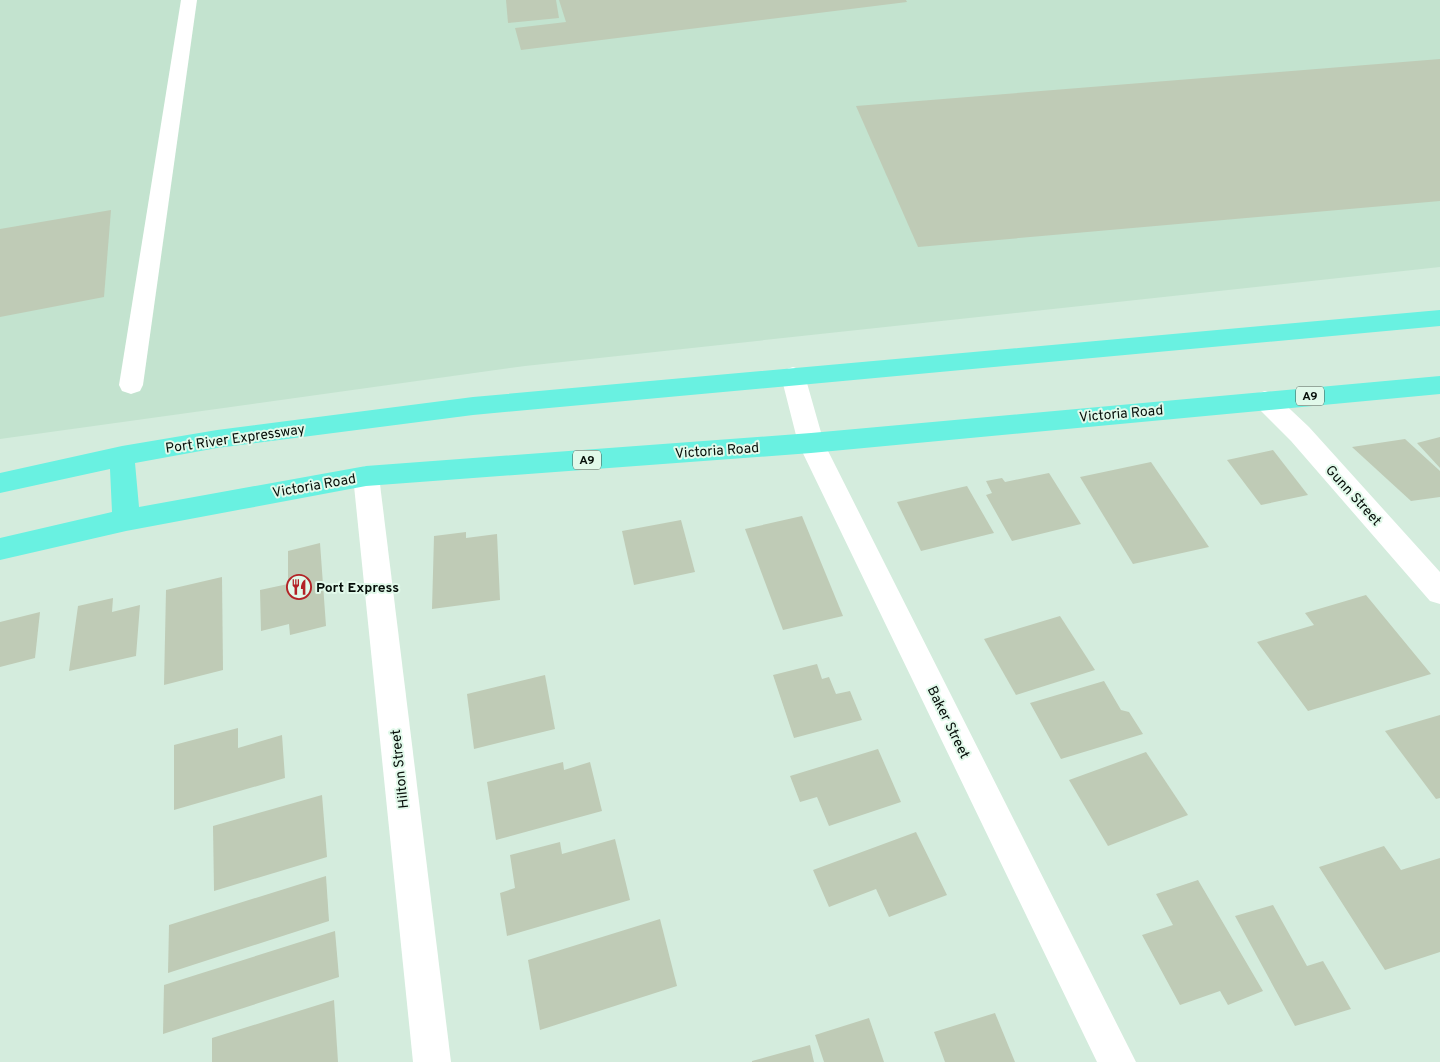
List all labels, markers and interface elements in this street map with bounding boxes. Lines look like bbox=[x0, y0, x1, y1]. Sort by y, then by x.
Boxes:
road number: A9 bbox=[1296, 386, 1324, 406]
street label: Victoria Road bbox=[1078, 402, 1164, 427]
street label: Port River Expressway bbox=[164, 421, 306, 458]
street label: Victoria Road bbox=[674, 440, 760, 463]
road number: A9 bbox=[573, 450, 601, 470]
street label: Gunn Street bbox=[1321, 462, 1384, 530]
street label: Victoria Road bbox=[271, 471, 357, 502]
restaurant icon: Port Express bbox=[286, 574, 312, 600]
place label: Port Express bbox=[316, 580, 399, 597]
street label: Baker Street bbox=[923, 684, 973, 762]
street label: Hilton Street bbox=[388, 728, 413, 809]

